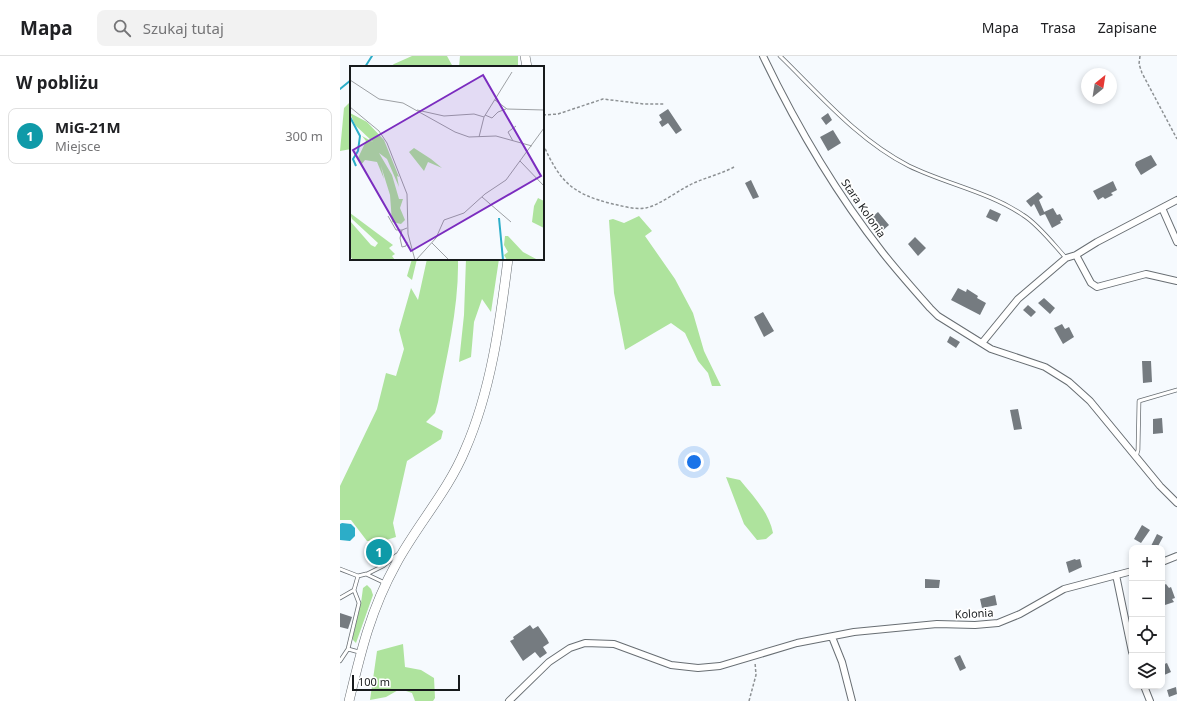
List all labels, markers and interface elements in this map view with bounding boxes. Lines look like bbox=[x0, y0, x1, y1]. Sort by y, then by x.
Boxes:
search box bbox=[97, 10, 377, 46]
text: Mapa bbox=[20, 15, 73, 41]
icon: search bbox=[111, 17, 133, 39]
text: Szukaj tutaj bbox=[143, 18, 224, 38]
text: Mapa bbox=[982, 18, 1019, 37]
text: Trasa bbox=[1041, 18, 1076, 37]
text: Zapisane bbox=[1098, 18, 1157, 37]
inset map bbox=[350, 66, 544, 260]
north arrow bbox=[1081, 68, 1117, 104]
text: W pobliżu bbox=[16, 71, 99, 94]
text: MiG-21M bbox=[55, 117, 121, 137]
text: 1 bbox=[26, 127, 34, 145]
text: 300 m bbox=[285, 127, 323, 145]
text: Miejsce bbox=[55, 137, 101, 155]
street label: Stara Kolonia bbox=[838, 176, 890, 240]
your location bbox=[684, 452, 704, 472]
pin: 1 bbox=[366, 537, 392, 567]
map controls bbox=[1129, 545, 1165, 689]
button: + bbox=[1129, 545, 1165, 581]
button: − bbox=[1129, 581, 1165, 617]
street label: Kolonia bbox=[954, 604, 994, 622]
button: locate bbox=[1129, 617, 1165, 653]
button: layers bbox=[1129, 653, 1165, 689]
scale bar bbox=[352, 673, 460, 692]
text: 100 m bbox=[358, 674, 390, 689]

